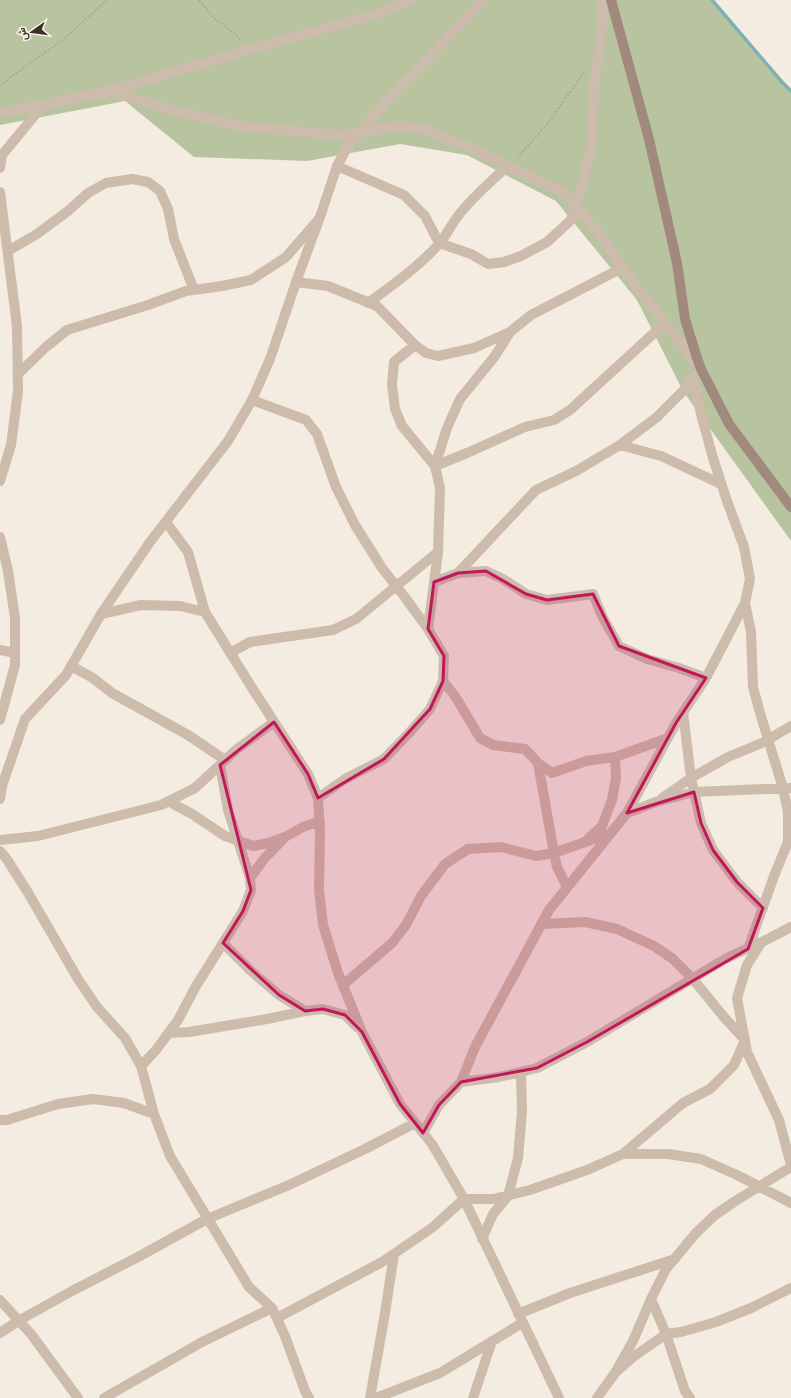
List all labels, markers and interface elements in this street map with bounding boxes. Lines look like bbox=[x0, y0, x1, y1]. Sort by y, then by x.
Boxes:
north arrow bbox=[12, 12, 52, 52]
text: ش bbox=[15, 26, 32, 42]

